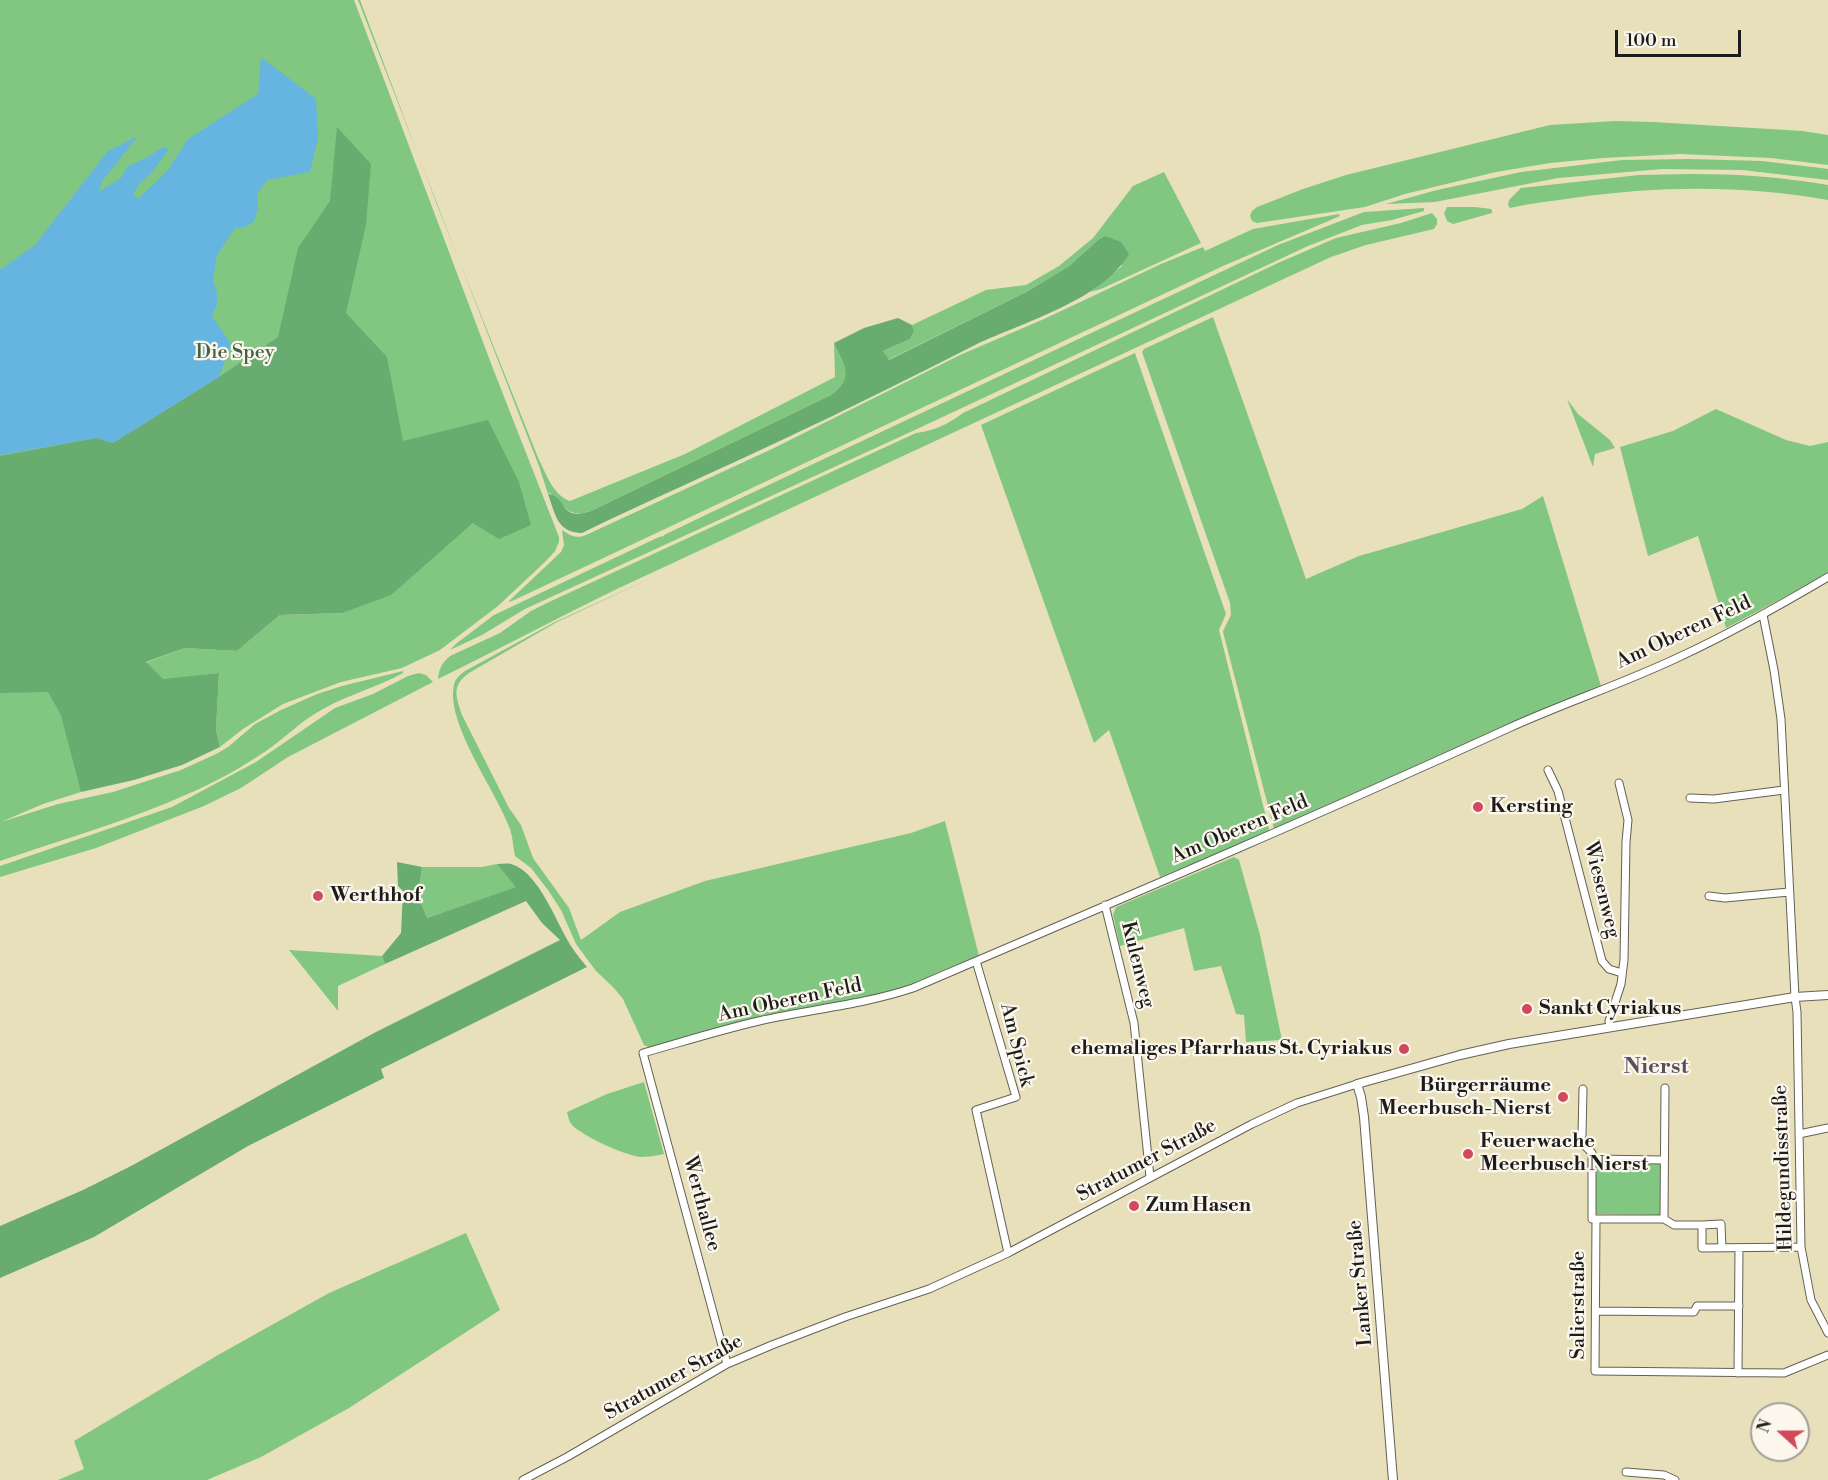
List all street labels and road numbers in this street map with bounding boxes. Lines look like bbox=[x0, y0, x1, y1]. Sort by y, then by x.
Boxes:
street label: Am Oberen Feld bbox=[1613, 591, 1755, 675]
street label: Am Oberen Feld bbox=[1168, 790, 1312, 870]
street label: Wiesenweg bbox=[1577, 839, 1625, 941]
street label: Kulenweg bbox=[1115, 919, 1159, 1011]
street label: Am Oberen Feld bbox=[716, 974, 864, 1028]
street label: Am Spick bbox=[994, 1001, 1038, 1089]
street label: Hildegundisstraße bbox=[1769, 1084, 1799, 1252]
street label: Stratumer Straße bbox=[1073, 1114, 1221, 1208]
street label: Werthallee bbox=[677, 1154, 725, 1254]
street label: Lanker Straße bbox=[1344, 1219, 1378, 1347]
street label: Salierstraße bbox=[1567, 1251, 1591, 1359]
street label: Stratumer Straße bbox=[601, 1330, 747, 1426]

